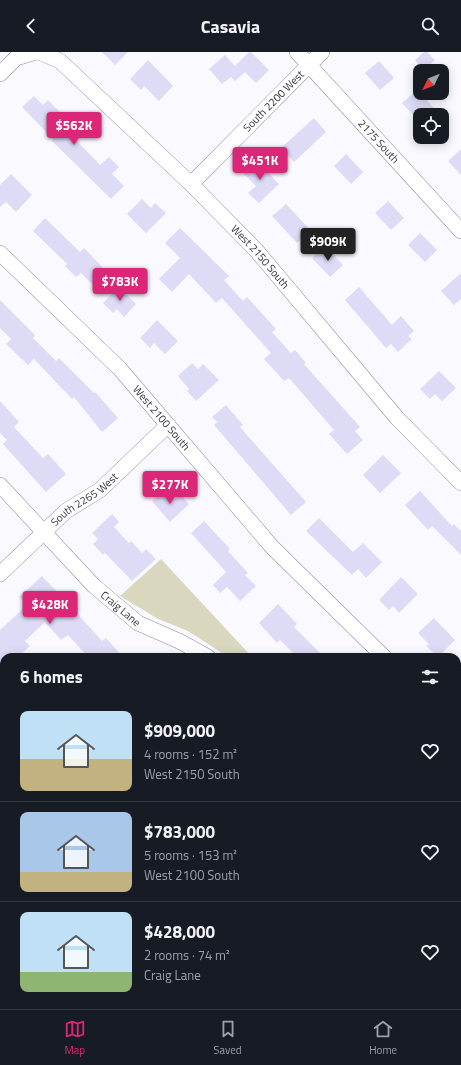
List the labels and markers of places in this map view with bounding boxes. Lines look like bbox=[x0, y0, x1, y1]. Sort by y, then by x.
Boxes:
pin: $562K bbox=[46, 112, 102, 146]
pin: $451K bbox=[232, 147, 288, 181]
pin: $909K bbox=[300, 228, 356, 262]
pin: $783K bbox=[92, 268, 148, 302]
pin: $277K bbox=[142, 471, 198, 505]
pin: $428K bbox=[22, 591, 78, 625]

